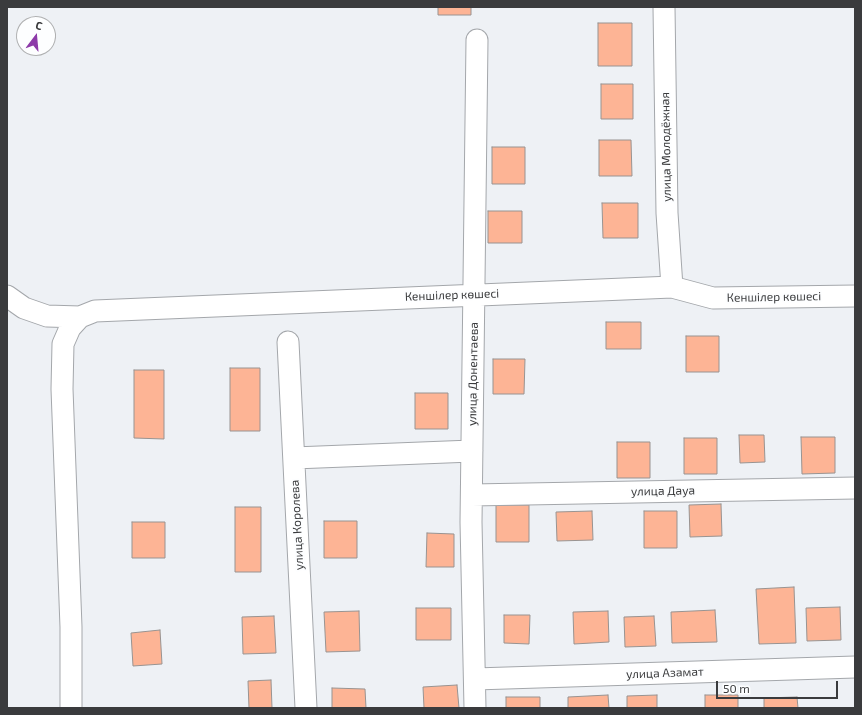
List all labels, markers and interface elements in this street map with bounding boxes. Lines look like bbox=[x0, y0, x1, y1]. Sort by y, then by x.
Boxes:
north arrow bbox=[16, 16, 56, 56]
text: С bbox=[34, 18, 44, 32]
street label: улица Молодёжная bbox=[658, 92, 674, 202]
street label: Кеншілер көшесі bbox=[405, 286, 499, 304]
street label: Кеншілер көшесі bbox=[727, 289, 821, 305]
street label: улица Донентаева bbox=[465, 322, 481, 426]
street label: улица Королева bbox=[287, 479, 307, 571]
street label: улица Дауа bbox=[631, 483, 695, 499]
street label: улица Азамат bbox=[626, 664, 704, 682]
scale bar bbox=[718, 673, 840, 699]
text: 50 m bbox=[723, 681, 750, 695]

